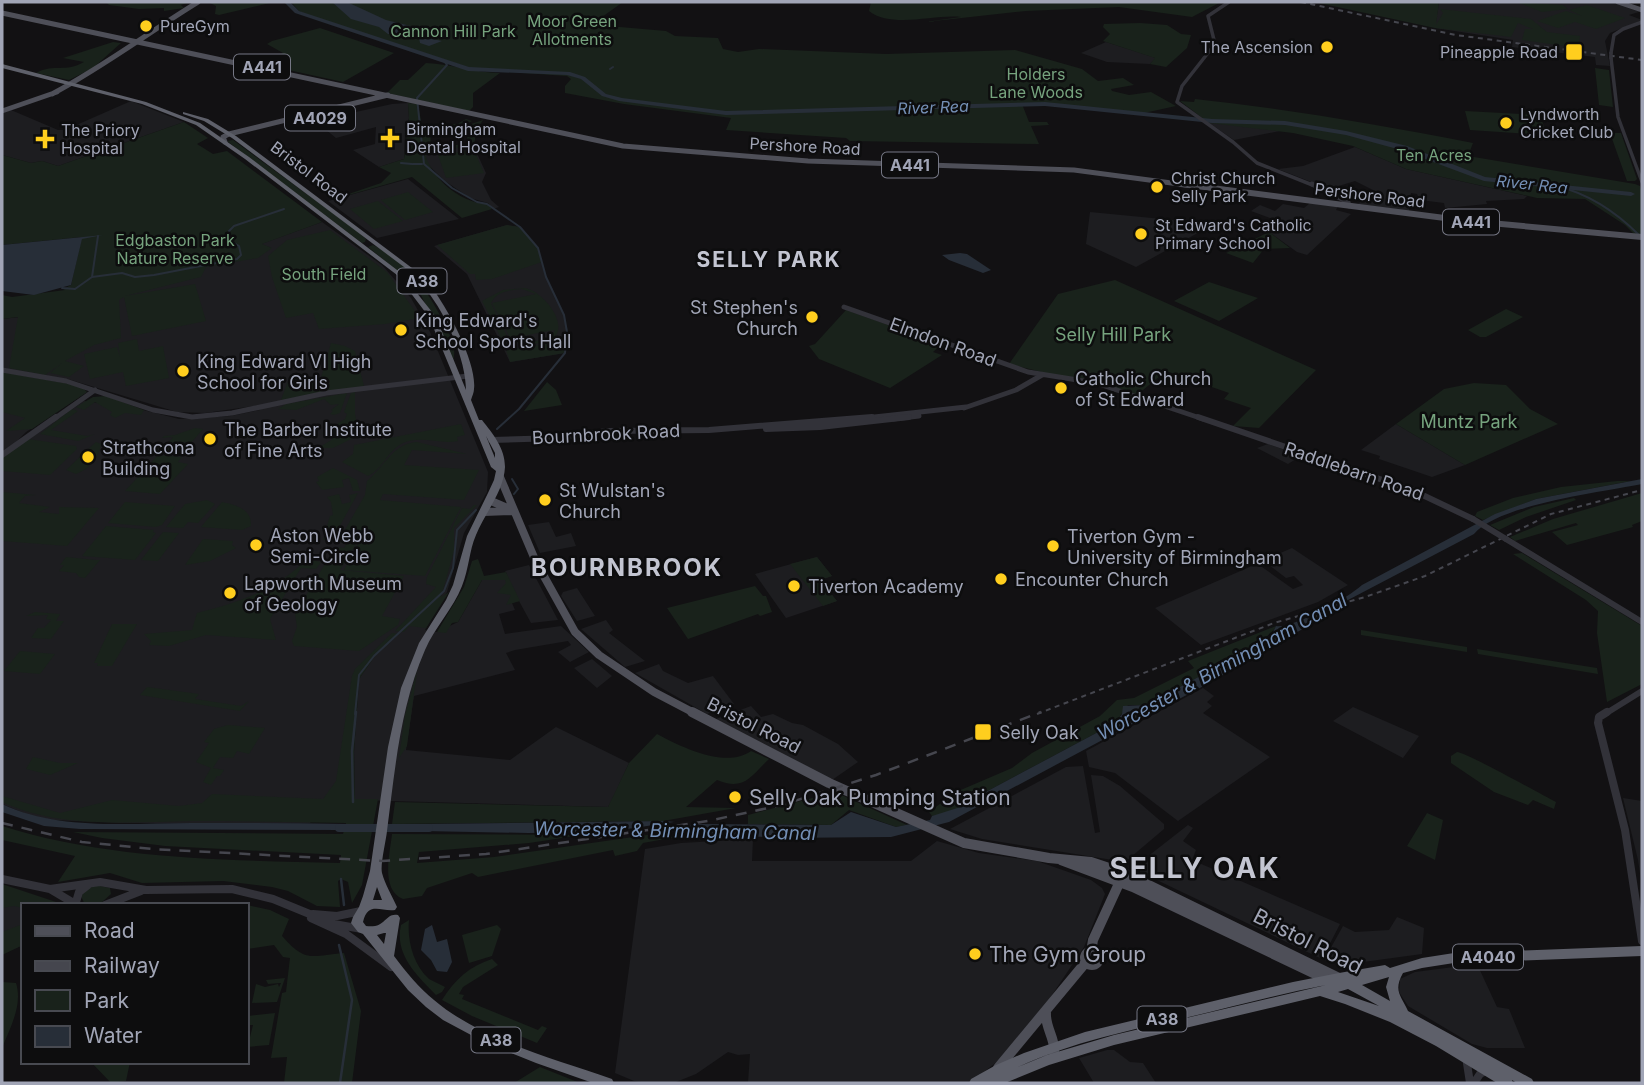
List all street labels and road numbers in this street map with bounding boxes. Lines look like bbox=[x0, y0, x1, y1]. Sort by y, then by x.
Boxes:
road number: A441 bbox=[234, 54, 290, 80]
road number: A4029 bbox=[285, 106, 355, 130]
street label: Pershore Road bbox=[749, 133, 861, 159]
street label: Bristol Road bbox=[267, 137, 351, 207]
road number: A441 bbox=[882, 153, 938, 178]
street label: Pershore Road bbox=[1314, 178, 1426, 212]
road number: A441 bbox=[1443, 210, 1499, 234]
road number: A38 bbox=[398, 268, 446, 294]
street label: Elmdon Road bbox=[887, 313, 999, 371]
street label: Bournbrook Road bbox=[531, 420, 681, 448]
street label: Raddlebarn Road bbox=[1282, 437, 1426, 505]
street label: Bristol Road bbox=[704, 692, 804, 758]
street label: Bristol Road bbox=[1249, 903, 1367, 979]
road number: A4040 bbox=[1453, 945, 1523, 970]
road number: A38 bbox=[1138, 1007, 1186, 1032]
road number: A38 bbox=[472, 1028, 520, 1052]

